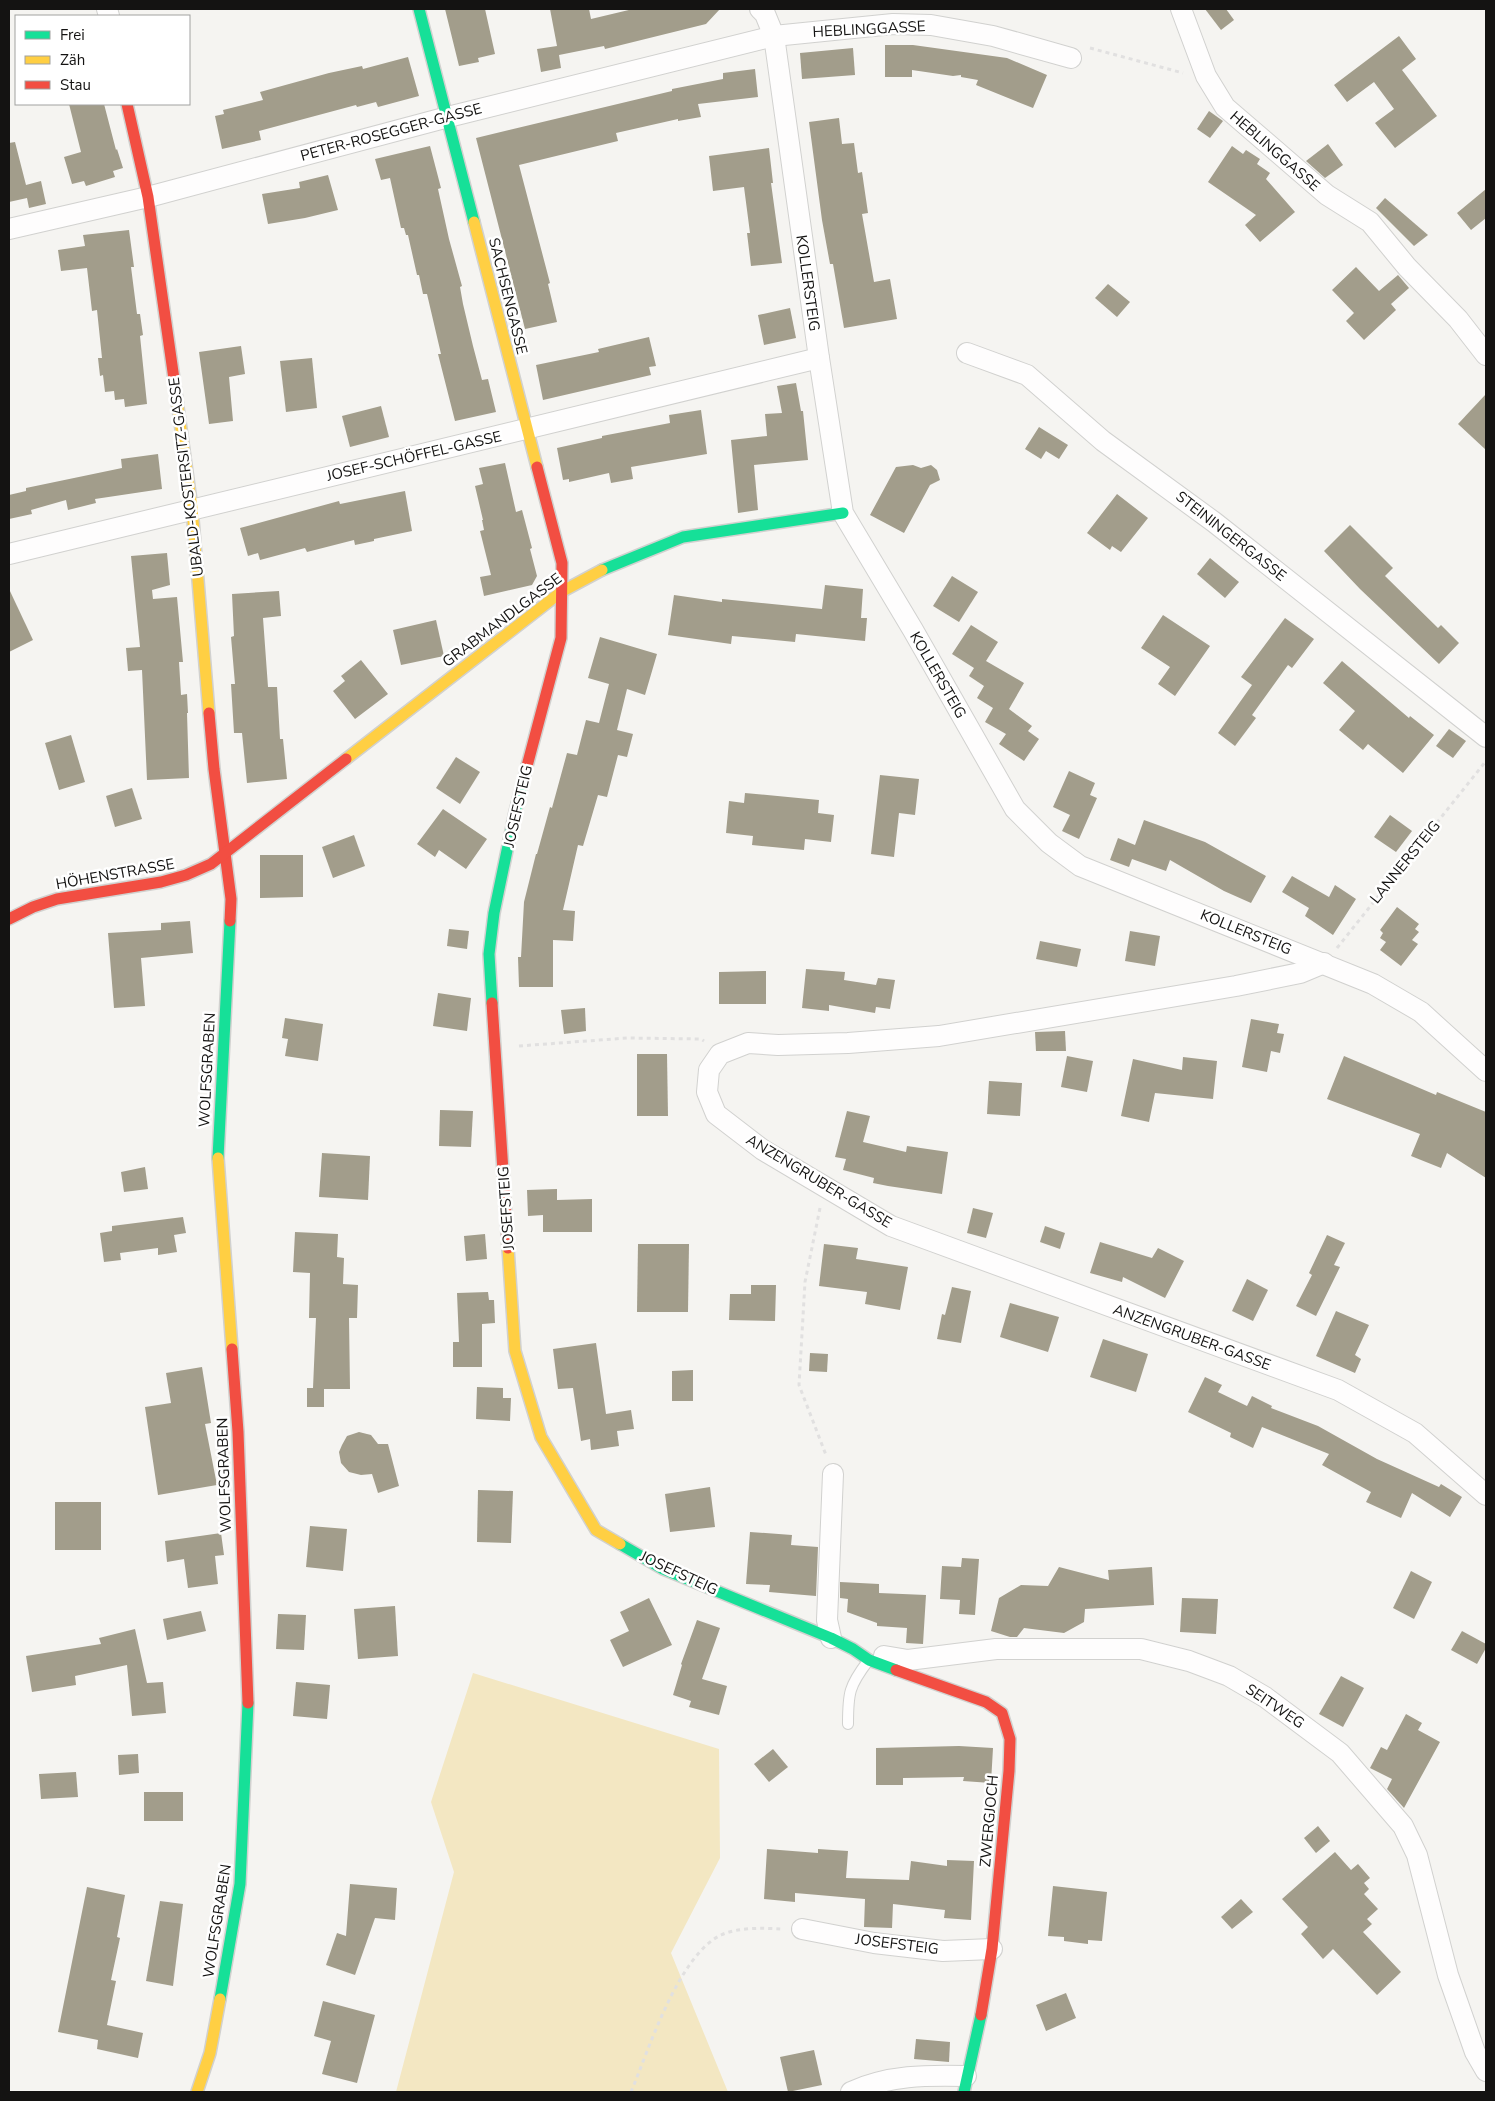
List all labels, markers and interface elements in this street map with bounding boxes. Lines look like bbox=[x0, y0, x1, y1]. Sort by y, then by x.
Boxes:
legend bbox=[15, 15, 190, 105]
street label: HEBLINGGASSE bbox=[812, 16, 926, 42]
text: Frei bbox=[60, 25, 85, 45]
text: Zäh bbox=[60, 50, 85, 70]
text: Stau bbox=[60, 75, 91, 95]
street label: PETER-ROSEGGER-GASSE bbox=[298, 98, 484, 166]
street label: HEBLINGGASSE bbox=[1226, 106, 1324, 196]
street label: KOLLERSTEIG bbox=[791, 234, 825, 332]
street label: SACHSENGASSE bbox=[484, 236, 532, 356]
street label: UBALD-KOSTERSITZ-GASSE bbox=[164, 376, 208, 578]
street label: JOSEF-SCHÖFFEL-GASSE bbox=[324, 426, 503, 486]
street label: STEININGERGASSE bbox=[1172, 487, 1290, 585]
street label: GRABMANDLGASSE bbox=[438, 569, 566, 671]
street label: KOLLERSTEIG bbox=[905, 628, 971, 722]
street label: JOSEFSTEIG bbox=[499, 763, 537, 850]
street label: LANNERSTEIG bbox=[1365, 816, 1445, 908]
street label: HÖHENSTRASSE bbox=[54, 854, 176, 894]
street label: KOLLERSTEIG bbox=[1197, 905, 1295, 959]
street label: WOLFSGRABEN bbox=[194, 1012, 220, 1128]
street label: ANZENGRUBER-GASSE bbox=[742, 1130, 896, 1232]
street label: JOSEFSTEIG bbox=[493, 1166, 519, 1251]
street label: ANZENGRUBER-GASSE bbox=[1110, 1299, 1274, 1375]
street label: WOLFSGRABEN bbox=[212, 1417, 236, 1533]
street label: JOSEFSTEIG bbox=[636, 1546, 721, 1600]
street label: SEITWEG bbox=[1242, 1679, 1308, 1733]
street label: ZWERGJOCH bbox=[975, 1774, 1003, 1868]
street label: WOLFSGRABEN bbox=[198, 1863, 236, 1979]
street label: JOSEFSTEIG bbox=[853, 1929, 940, 1959]

